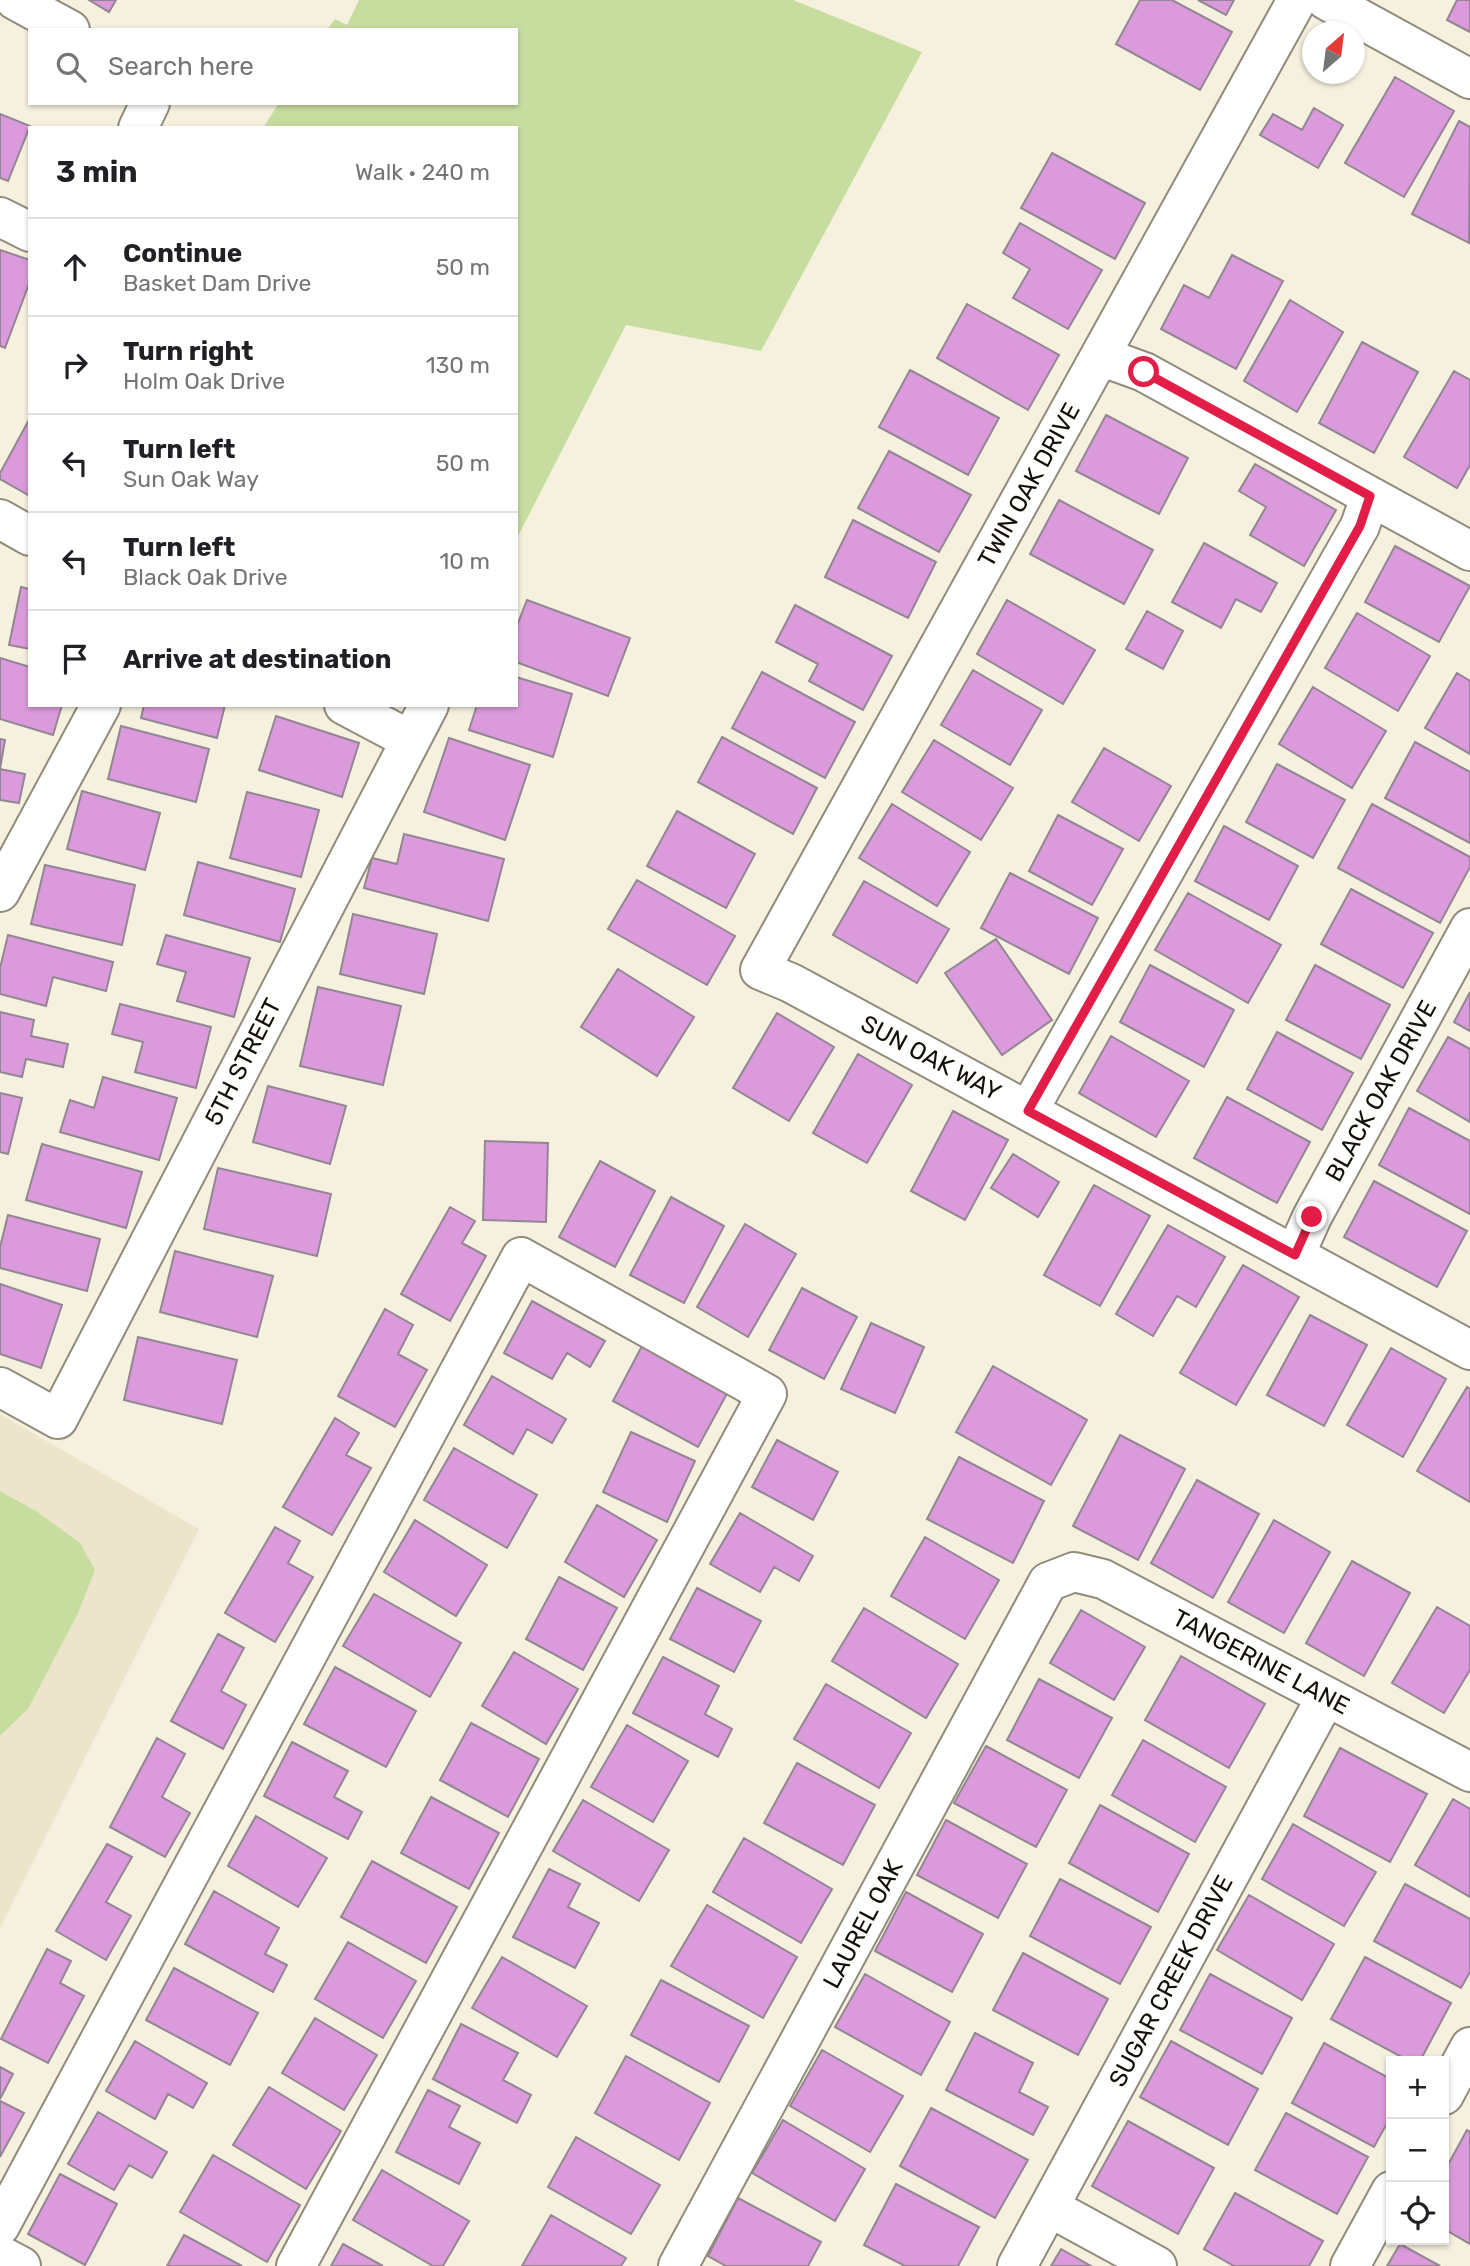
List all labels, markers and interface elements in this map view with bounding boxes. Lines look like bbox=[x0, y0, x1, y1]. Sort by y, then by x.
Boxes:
north arrow bbox=[1302, 21, 1365, 84]
search box bbox=[28, 28, 518, 105]
icon: search bbox=[52, 48, 90, 86]
text: Search here bbox=[108, 51, 254, 82]
text: 3 min bbox=[56, 154, 138, 190]
text: Walk · 240 m bbox=[355, 158, 490, 186]
text: Continue bbox=[123, 238, 242, 269]
icon: ahead bbox=[56, 248, 94, 286]
text: 50 m bbox=[436, 253, 490, 281]
text: Basket Dam Drive bbox=[123, 269, 312, 297]
text: Turn right bbox=[123, 336, 253, 367]
icon: right bbox=[56, 346, 94, 384]
text: 130 m bbox=[426, 351, 490, 379]
route start bbox=[1128, 356, 1159, 387]
text: Holm Oak Drive bbox=[123, 367, 285, 395]
street label: TWIN OAK DRIVE bbox=[972, 398, 1086, 572]
text: Turn left bbox=[123, 434, 235, 465]
icon: left bbox=[56, 444, 94, 482]
text: 50 m bbox=[436, 449, 490, 477]
text: Sun Oak Way bbox=[123, 465, 259, 493]
text: Turn left bbox=[123, 532, 235, 563]
icon: left bbox=[56, 542, 94, 580]
text: 10 m bbox=[439, 547, 490, 575]
text: Black Oak Drive bbox=[123, 563, 288, 591]
icon: arrive bbox=[56, 640, 94, 678]
text: Arrive at destination bbox=[123, 644, 391, 675]
street label: 5TH STREET bbox=[199, 994, 287, 1130]
street label: BLACK OAK DRIVE bbox=[1320, 996, 1442, 1186]
street label: SUN OAK WAY bbox=[856, 1009, 1006, 1107]
route end bbox=[1296, 1201, 1327, 1232]
street label: TANGERINE LANE bbox=[1168, 1604, 1354, 1720]
street label: LAUREL OAK bbox=[817, 1854, 909, 1993]
street label: SUGAR CREEK DRIVE bbox=[1103, 1871, 1239, 2091]
map controls bbox=[1386, 2056, 1449, 2245]
button: + bbox=[1386, 2056, 1449, 2119]
button: − bbox=[1386, 2119, 1449, 2182]
button: locate bbox=[1386, 2182, 1449, 2245]

